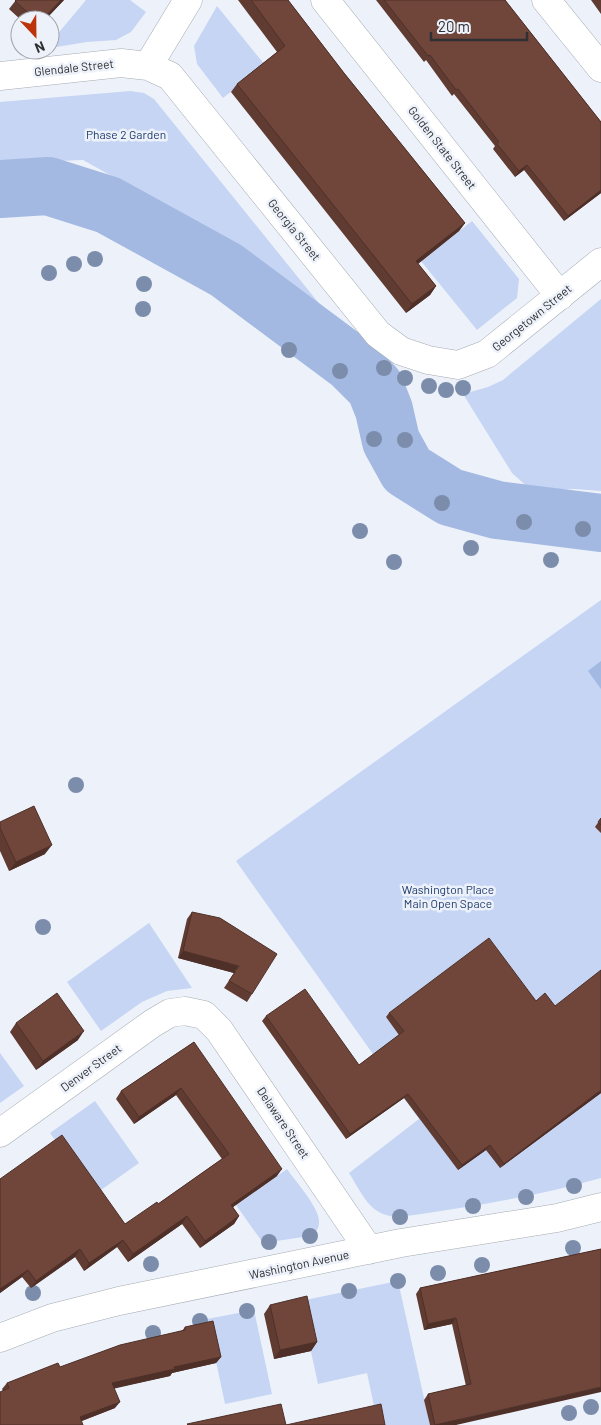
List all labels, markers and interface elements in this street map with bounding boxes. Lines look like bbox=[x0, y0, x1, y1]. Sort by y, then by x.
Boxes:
north arrow bbox=[10, 10, 60, 60]
scale bar bbox=[431, 10, 527, 42]
text: 20 m bbox=[438, 17, 470, 35]
text: N bbox=[33, 38, 48, 57]
street label: Glendale Street bbox=[33, 56, 114, 78]
street label: Golden State Street bbox=[406, 103, 480, 192]
park label: Phase 2 Garden bbox=[86, 127, 166, 141]
street label: Georgia Street bbox=[266, 196, 324, 263]
street label: Georgetown Street bbox=[489, 281, 574, 354]
park label: Washington Place Main Open Space bbox=[402, 882, 494, 910]
street label: Denver Street bbox=[57, 1040, 123, 1094]
street label: Delaware Street bbox=[255, 1084, 313, 1161]
street label: Washington Avenue bbox=[247, 1247, 350, 1281]

